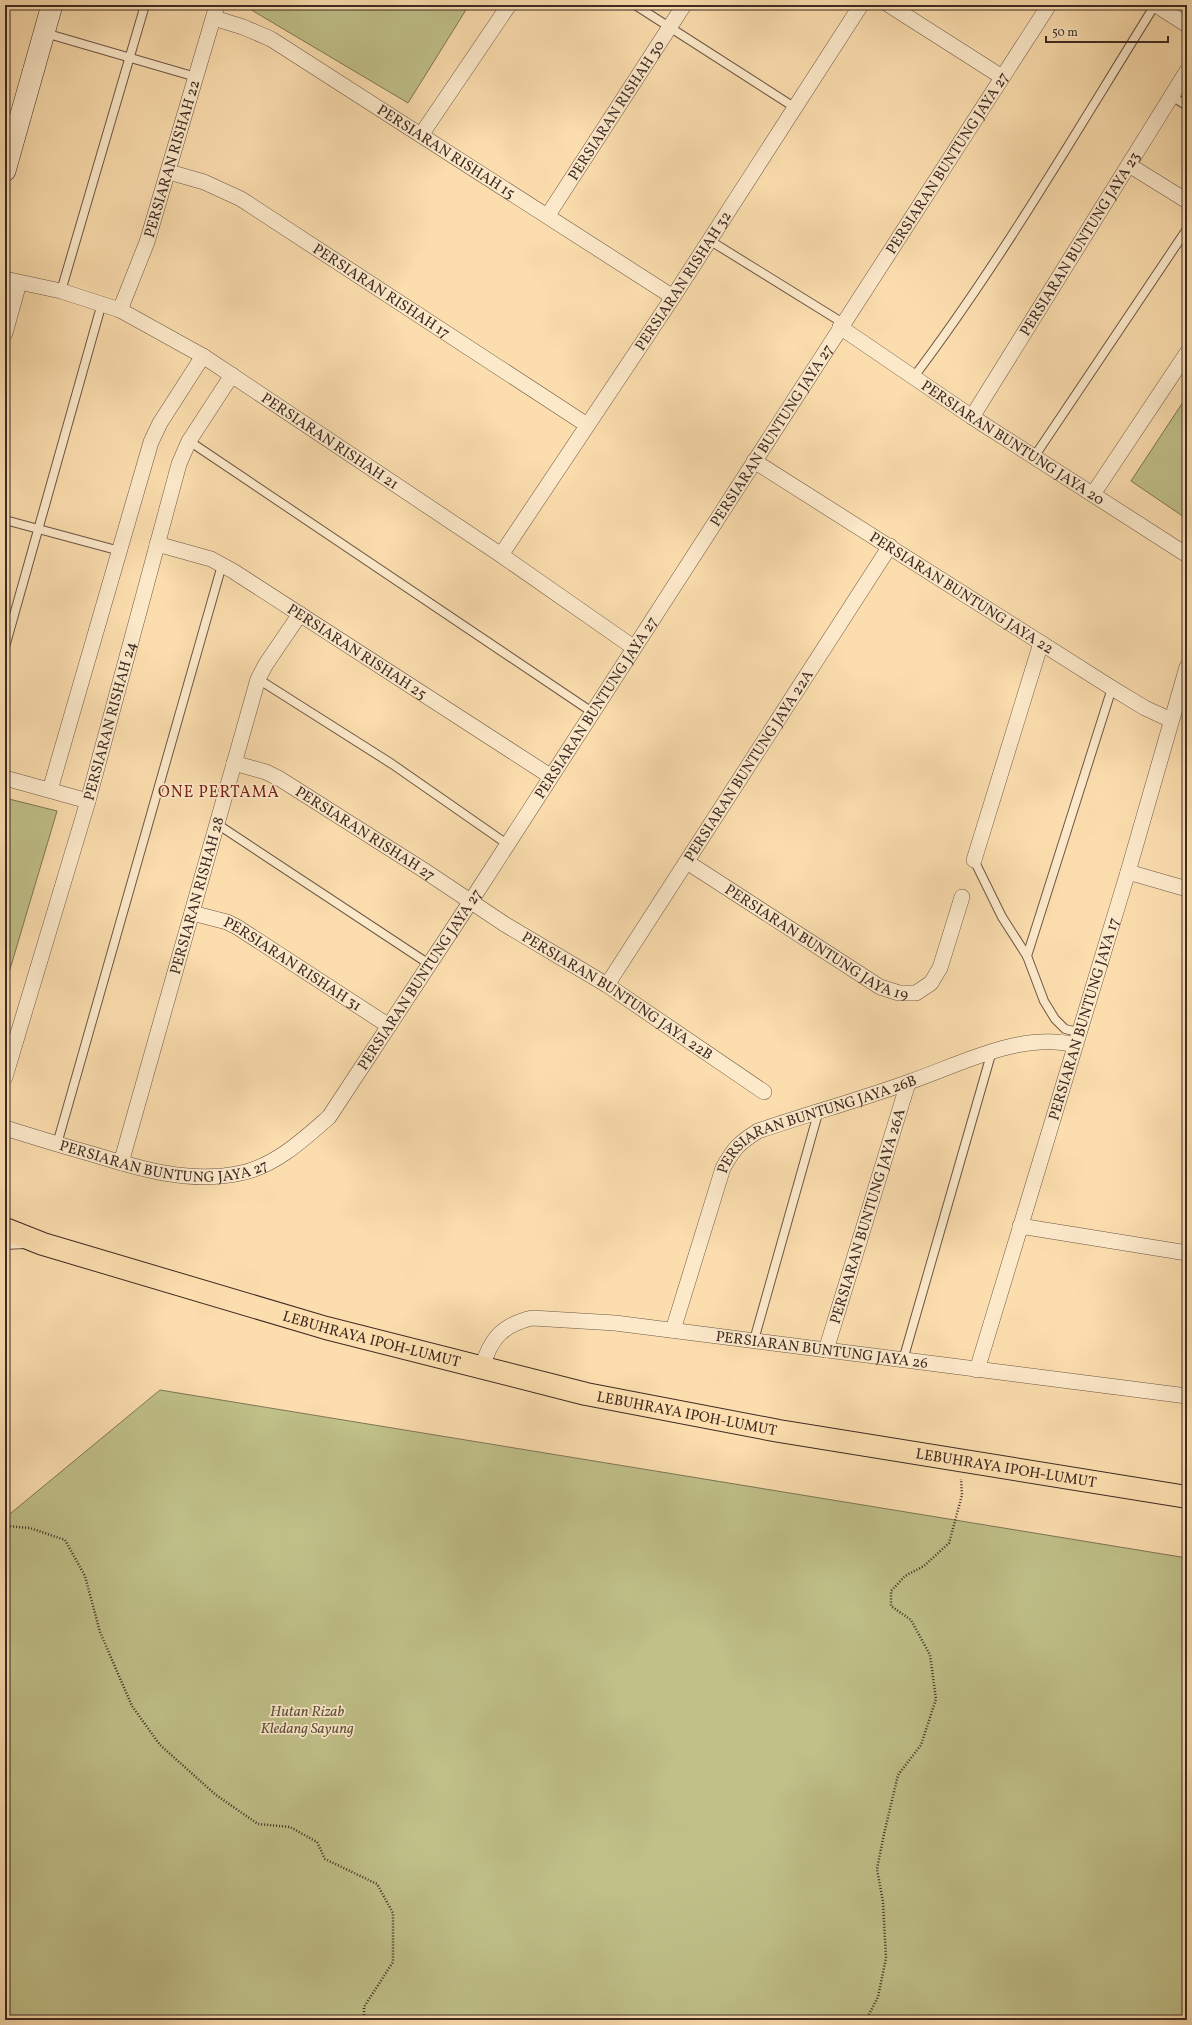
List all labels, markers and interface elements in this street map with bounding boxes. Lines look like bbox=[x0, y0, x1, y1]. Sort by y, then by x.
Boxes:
scale bar bbox=[1046, 18, 1168, 44]
text: 50 m bbox=[1052, 25, 1078, 41]
street label: PERSIARAN RISHAH 30 bbox=[564, 37, 670, 185]
street label: PERSIARAN BUNTUNG JAYA 27 bbox=[882, 69, 1015, 259]
street label: PERSIARAN RISHAH 22 bbox=[140, 78, 206, 240]
street label: PERSIARAN RISHAH 15 bbox=[372, 101, 518, 205]
street label: PERSIARAN BUNTUNG JAYA 23 bbox=[1016, 148, 1146, 341]
street label: PERSIARAN RISHAH 32 bbox=[631, 208, 737, 356]
street label: PERSIARAN RISHAH 17 bbox=[308, 239, 454, 345]
street label: PERSIARAN BUNTUNG JAYA 27 bbox=[706, 341, 839, 531]
street label: PERSIARAN BUNTUNG JAYA 20 bbox=[916, 376, 1108, 511]
street label: PERSIARAN RISHAH 21 bbox=[256, 389, 402, 496]
street label: PERSIARAN BUNTUNG JAYA 22 bbox=[865, 528, 1057, 660]
street label: PERSIARAN RISHAH 25 bbox=[282, 600, 430, 705]
street label: PERSIARAN BUNTUNG JAYA 27 bbox=[530, 613, 664, 804]
street label: PERSIARAN RISHAH 24 bbox=[80, 640, 143, 803]
street label: PERSIARAN BUNTUNG JAYA 22A bbox=[680, 666, 820, 867]
district label: ONE PERTAMA bbox=[158, 782, 280, 804]
street label: PERSIARAN RISHAH 27 bbox=[290, 782, 439, 887]
street label: PERSIARAN RISHAH 28 bbox=[166, 815, 230, 977]
street label: PERSIARAN BUNTUNG JAYA 19 bbox=[720, 880, 908, 1005]
street label: PERSIARAN BUNTUNG JAYA 27 bbox=[353, 885, 488, 1075]
street label: PERSIARAN RISHAH 31 bbox=[219, 913, 365, 1017]
street label: PERSIARAN BUNTUNG JAYA 17 bbox=[1044, 915, 1126, 1123]
street label: PERSIARAN BUNTUNG JAYA 22B bbox=[517, 928, 716, 1066]
street label: PERSIARAN BUNTUNG JAYA 26B bbox=[713, 1071, 920, 1176]
street label: PERSIARAN BUNTUNG JAYA 26A bbox=[826, 1106, 912, 1327]
street label: PERSIARAN BUNTUNG JAYA 27 bbox=[57, 1136, 272, 1189]
street label: LEBUHRAYA IPOH-LUMUT bbox=[280, 1307, 463, 1374]
street label: PERSIARAN BUNTUNG JAYA 26 bbox=[714, 1327, 929, 1375]
street label: LEBUHRAYA IPOH-LUMUT bbox=[595, 1387, 779, 1442]
street label: LEBUHRAYA IPOH-LUMUT bbox=[914, 1444, 1098, 1494]
park label: Hutan Rizab Kledang Sayung bbox=[260, 1702, 354, 1740]

